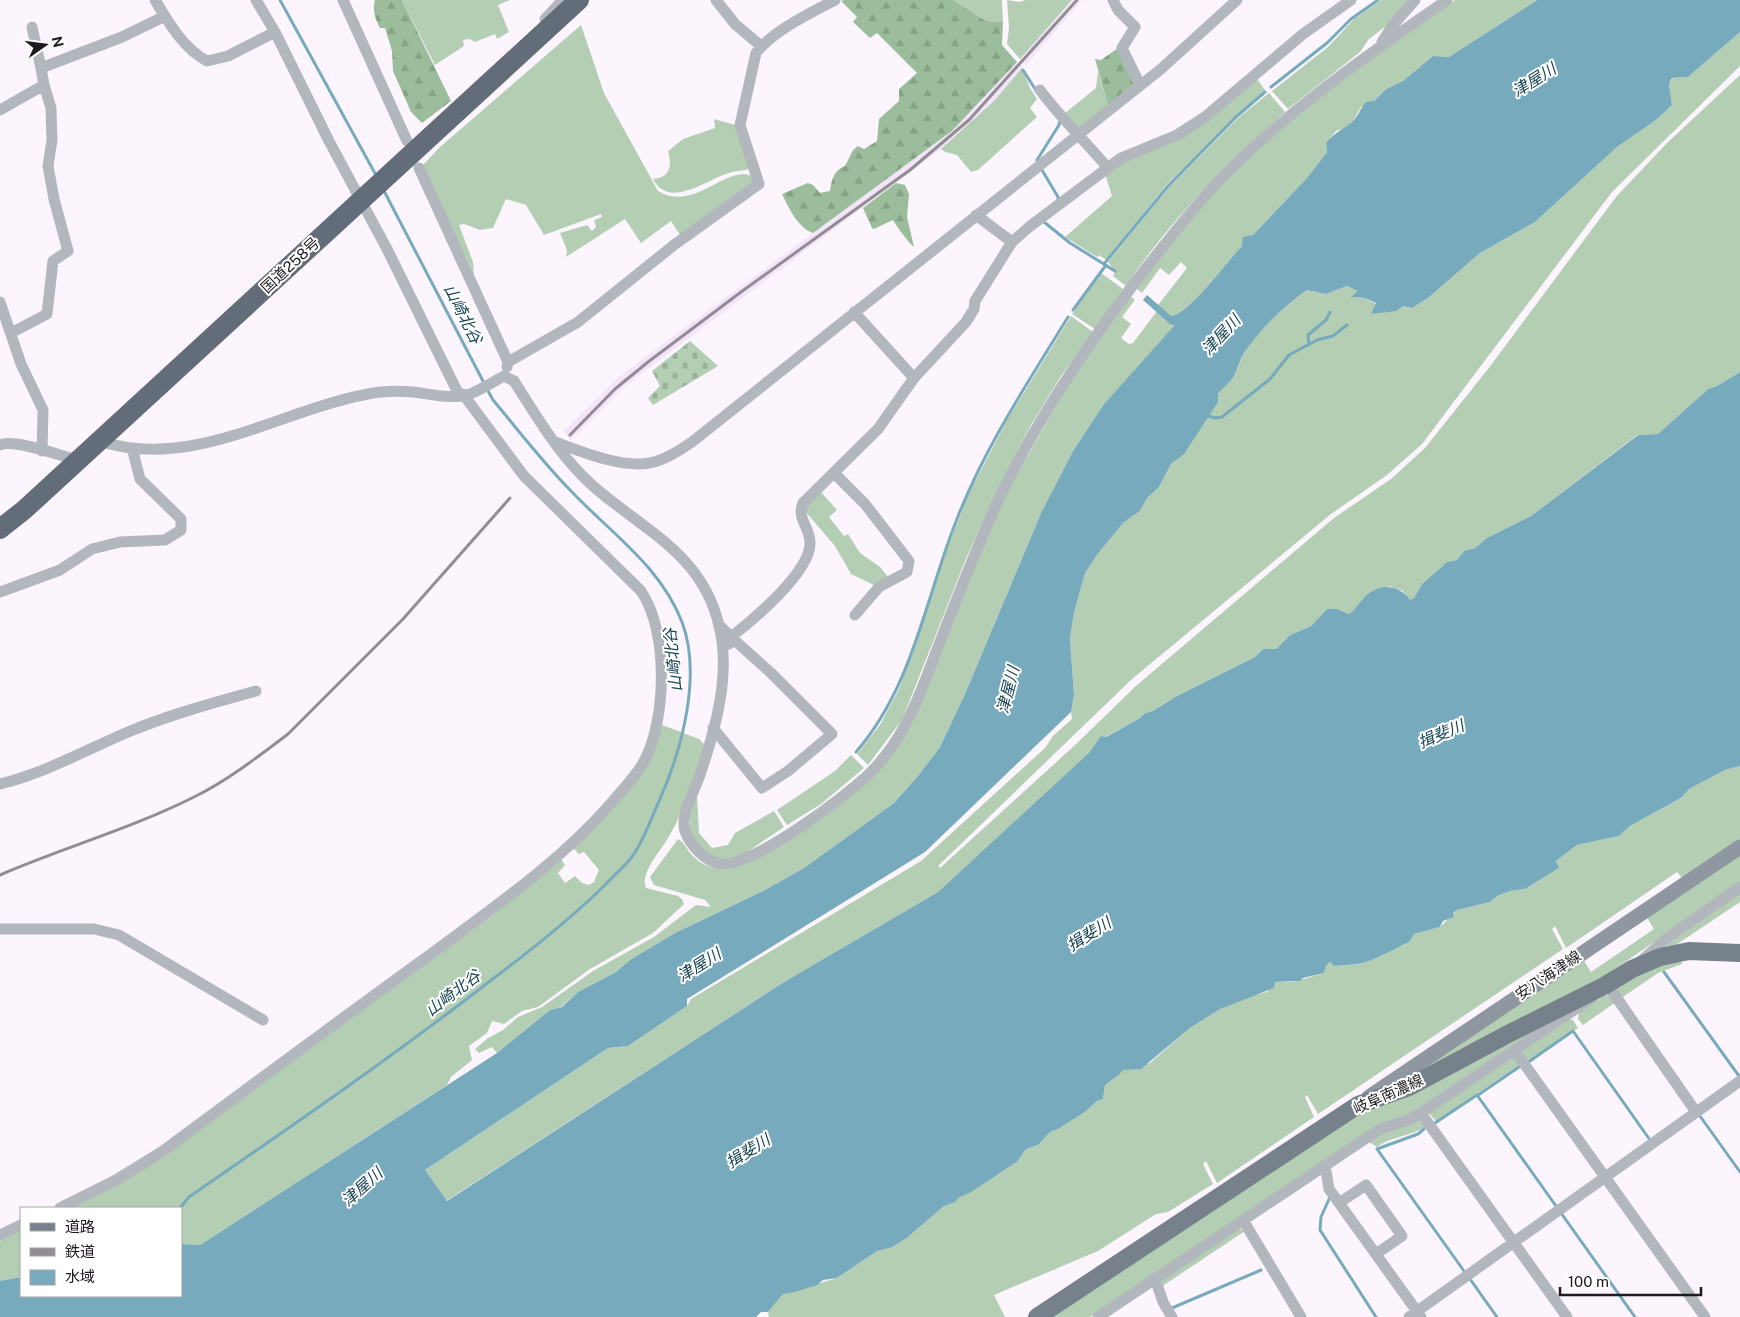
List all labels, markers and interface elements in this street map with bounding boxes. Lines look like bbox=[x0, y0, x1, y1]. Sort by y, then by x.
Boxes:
north arrow bbox=[20, 20, 70, 70]
text: N bbox=[49, 35, 67, 49]
water label: 津屋川 bbox=[1509, 58, 1561, 101]
street label: 国道258号 bbox=[257, 234, 323, 296]
water label: 山崎北谷 bbox=[440, 281, 487, 349]
water label: 津屋川 bbox=[1198, 310, 1246, 359]
water label: 山崎北谷 bbox=[660, 625, 686, 693]
water label: 津屋川 bbox=[993, 662, 1024, 716]
water label: 揖斐川 bbox=[1415, 715, 1469, 752]
water label: 揖斐川 bbox=[1064, 912, 1116, 955]
water label: 津屋川 bbox=[674, 943, 726, 986]
street label: 安八海津線 bbox=[1512, 947, 1584, 1003]
water label: 山崎北谷 bbox=[422, 965, 486, 1020]
street label: 岐阜南濃線 bbox=[1350, 1071, 1426, 1117]
water label: 揖斐川 bbox=[723, 1129, 775, 1172]
water label: 津屋川 bbox=[338, 1163, 388, 1210]
legend bbox=[20, 1207, 182, 1297]
text: 道路 bbox=[65, 1218, 95, 1235]
text: 鉄道 bbox=[65, 1243, 95, 1260]
scale bar bbox=[1560, 1264, 1701, 1296]
text: 水域 bbox=[65, 1268, 95, 1285]
text: 100 m bbox=[1568, 1273, 1609, 1290]

